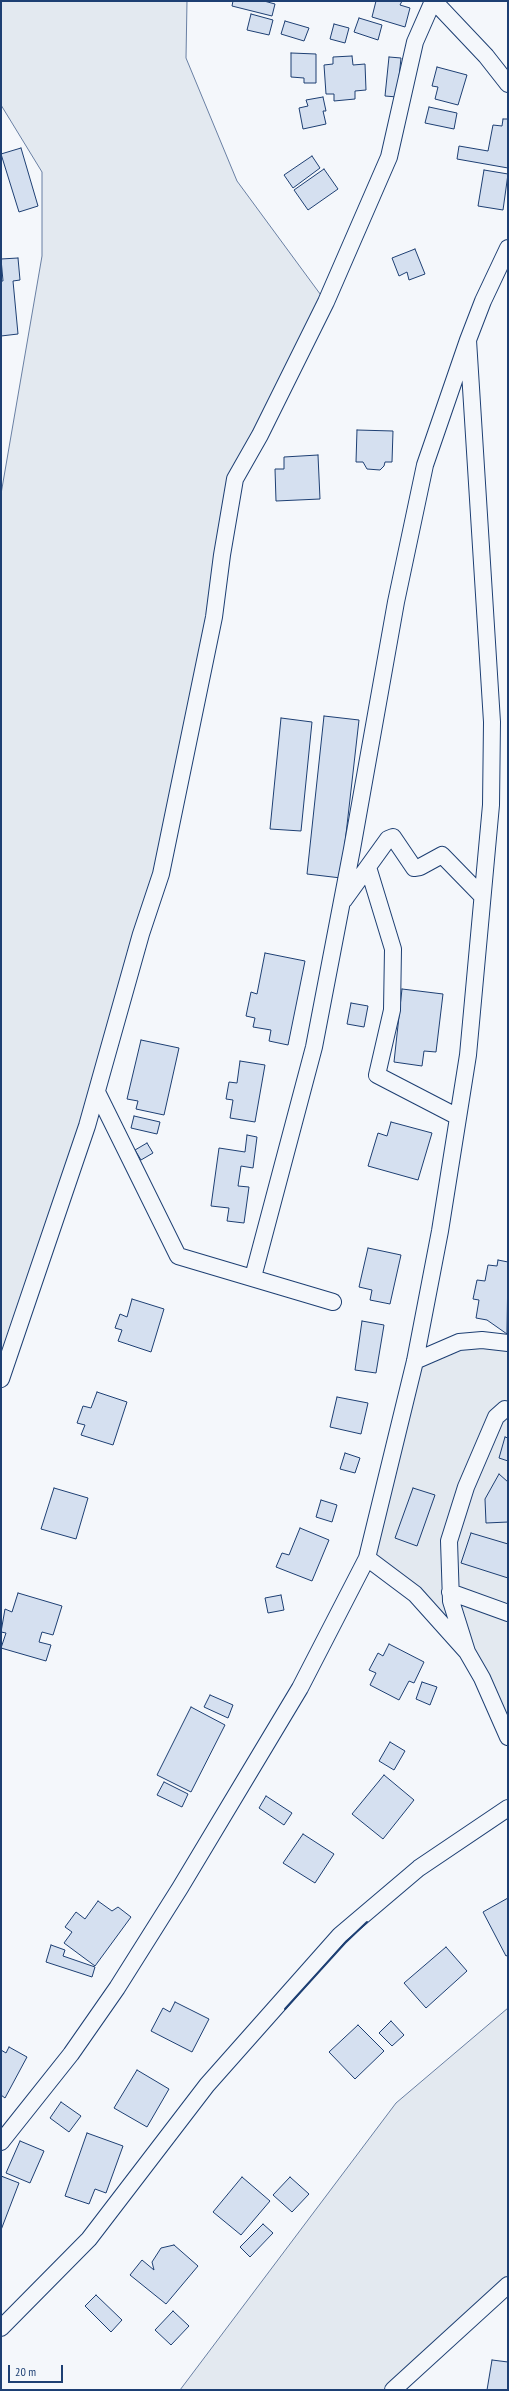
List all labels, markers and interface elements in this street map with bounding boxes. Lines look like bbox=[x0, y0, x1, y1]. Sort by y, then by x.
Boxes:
scale bar bbox=[10, 2357, 65, 2383]
text: 20 m bbox=[15, 2364, 36, 2379]

